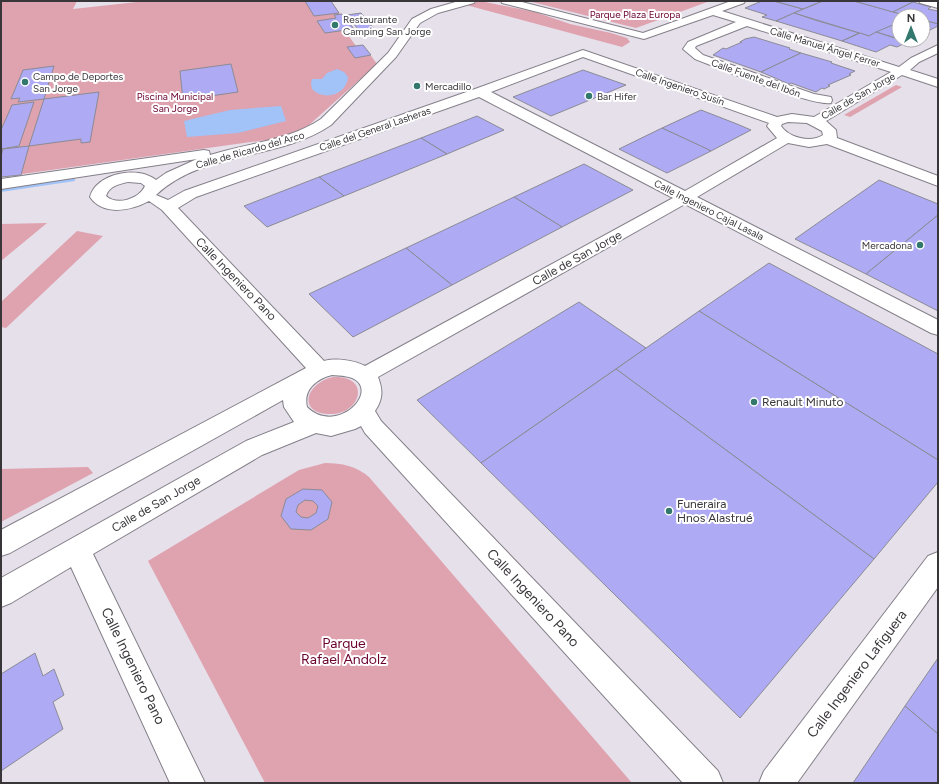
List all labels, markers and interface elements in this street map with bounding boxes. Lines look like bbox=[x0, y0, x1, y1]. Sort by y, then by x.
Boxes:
park label: Parque Plaza Europa bbox=[590, 8, 680, 21]
north arrow bbox=[891, 8, 931, 48]
text: N bbox=[907, 12, 915, 25]
place label: Restaurante Camping San Jorge bbox=[343, 13, 431, 38]
marker: Restaurante Camping San Jorge bbox=[330, 20, 340, 30]
street label: Calle Manuel Ángel Ferrer bbox=[768, 24, 882, 70]
street label: Calle Fuente del Ibón bbox=[710, 56, 803, 100]
street label: Calle Ingeniero Susín bbox=[634, 66, 727, 109]
street label: Calle de San Jorge bbox=[819, 69, 898, 122]
place label: Campo de Deportes San Jorge bbox=[33, 70, 123, 95]
marker: Campo de Deportes San Jorge bbox=[20, 77, 30, 87]
place label: Mercadillo bbox=[425, 80, 471, 93]
marker: Mercadillo bbox=[412, 81, 422, 91]
park label: Piscina Municipal San Jorge bbox=[137, 90, 213, 115]
place label: Bar Hifer bbox=[597, 90, 637, 103]
marker: Bar Hifer bbox=[584, 91, 594, 101]
street label: Calle del General Lasheras bbox=[318, 104, 433, 154]
street label: Calle de Ricardo del Arco bbox=[194, 128, 306, 172]
street label: Calle Ingeniero Cajal Lasala bbox=[652, 177, 766, 243]
street label: Calle de San Jorge bbox=[530, 227, 625, 288]
street label: Calle Ingeniero Pano bbox=[193, 235, 279, 323]
place label: Mercadona bbox=[862, 239, 912, 252]
marker: Mercadona bbox=[915, 240, 925, 250]
place label: Renault Minuto bbox=[762, 395, 844, 409]
marker: Renault Minuto bbox=[749, 397, 759, 407]
street label: Calle de San Jorge bbox=[109, 473, 203, 535]
place label: Funeraira Hnos Alastrué bbox=[677, 497, 753, 525]
marker: Funeraira Hnos Alastrué bbox=[664, 506, 674, 516]
street label: Calle Ingeniero Pano bbox=[483, 545, 583, 651]
street label: Calle Ingeniero Pano bbox=[97, 605, 169, 727]
street label: Calle Ingeniero Lafiguera bbox=[803, 607, 911, 741]
park label: Parque Rafael Andolz bbox=[301, 635, 387, 668]

